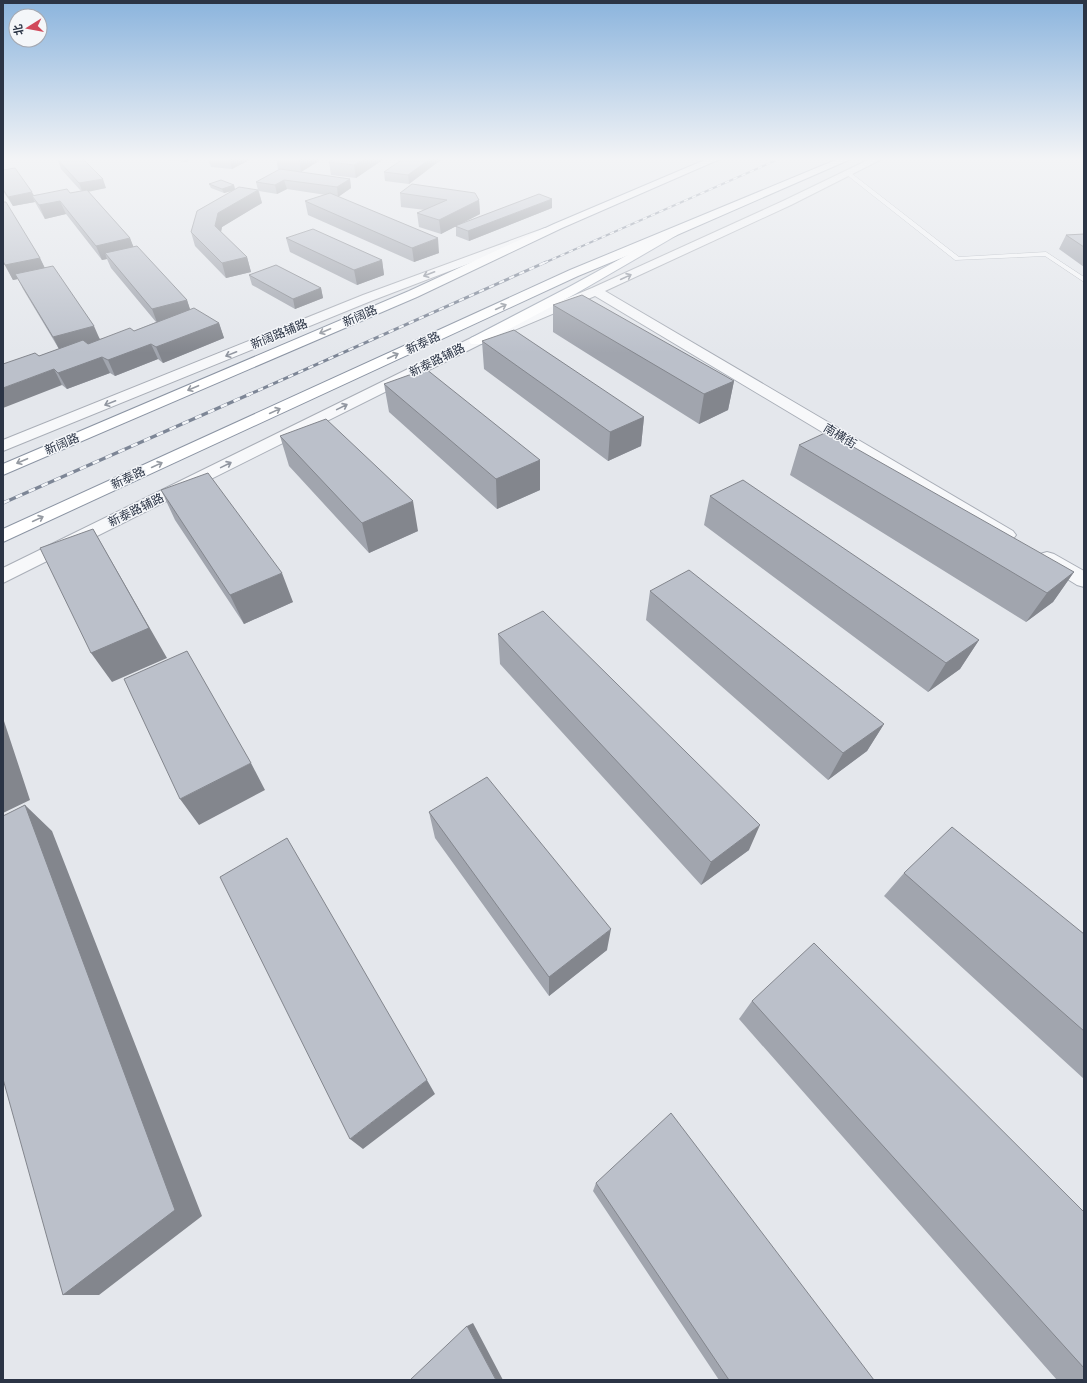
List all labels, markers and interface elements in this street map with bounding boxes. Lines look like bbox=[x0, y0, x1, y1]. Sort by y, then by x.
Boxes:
north arrow bbox=[8, 8, 48, 48]
text: 北 bbox=[11, 23, 26, 36]
one-way arrow bbox=[424, 271, 436, 279]
one-way arrow bbox=[620, 273, 632, 280]
one-way arrow bbox=[495, 302, 507, 310]
street label: 新阔路 bbox=[341, 303, 379, 329]
street label: 新阔路辅路 bbox=[249, 316, 309, 352]
one-way arrow bbox=[320, 328, 332, 335]
street label: 新泰路 bbox=[404, 329, 442, 357]
street label: 新泰路辅路 bbox=[407, 341, 467, 379]
one-way arrow bbox=[225, 350, 237, 358]
one-way arrow bbox=[386, 352, 398, 360]
one-way arrow bbox=[188, 385, 200, 392]
one-way arrow bbox=[105, 399, 117, 407]
one-way arrow bbox=[336, 403, 348, 410]
one-way arrow bbox=[268, 407, 280, 414]
street label: 南横街 bbox=[821, 421, 859, 451]
street label: 新阔路 bbox=[43, 431, 81, 457]
one-way arrow bbox=[17, 458, 29, 466]
one-way arrow bbox=[150, 461, 162, 468]
one-way arrow bbox=[220, 461, 232, 468]
street label: 新泰路 bbox=[109, 464, 147, 492]
street label: 新泰路辅路 bbox=[106, 491, 166, 529]
one-way arrow bbox=[32, 515, 44, 522]

